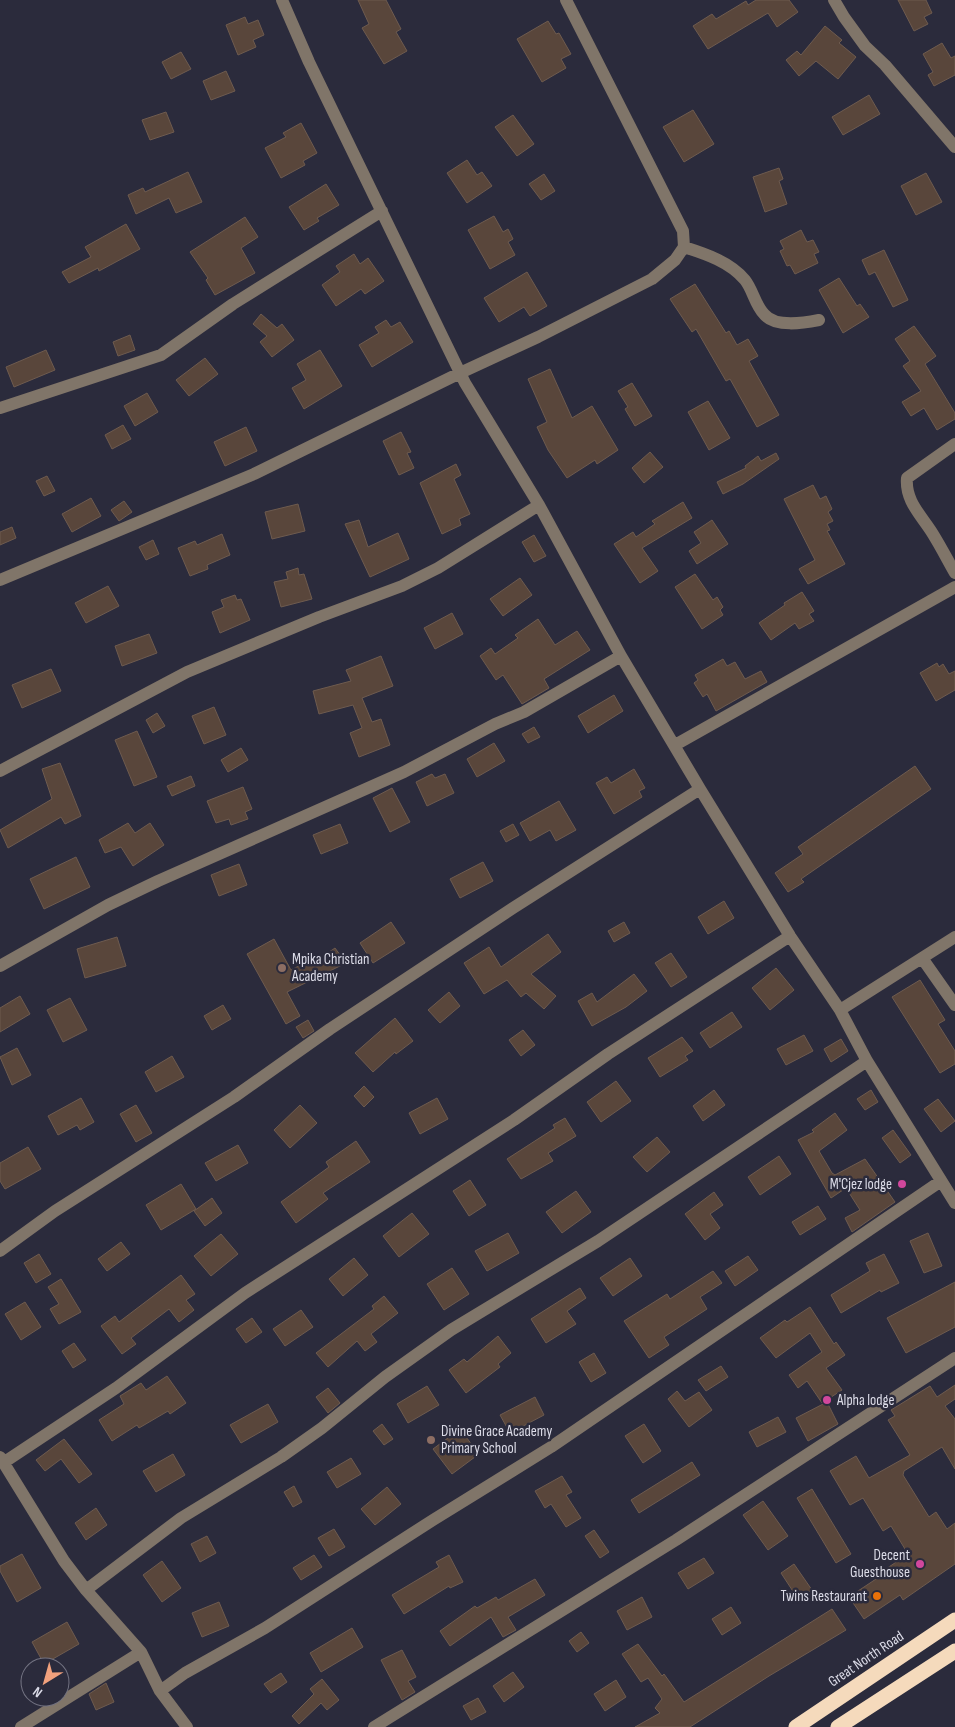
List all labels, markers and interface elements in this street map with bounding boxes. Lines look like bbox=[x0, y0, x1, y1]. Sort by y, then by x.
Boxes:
place label: Mpika Christian Academy bbox=[291, 950, 370, 986]
marker: Mpika Christian Academy bbox=[276, 962, 288, 974]
place label: M'Cjez lodge bbox=[830, 1175, 892, 1194]
marker: M'Cjez lodge bbox=[896, 1178, 908, 1190]
place label: Alpha lodge bbox=[836, 1391, 894, 1410]
marker: Alpha lodge bbox=[821, 1394, 833, 1406]
place label: Divine Grace Academy Primary School bbox=[441, 1422, 552, 1458]
marker: Divine Grace Academy Primary School bbox=[425, 1434, 437, 1446]
place label: Decent Guesthouse bbox=[850, 1546, 910, 1582]
marker: Decent Guesthouse bbox=[914, 1558, 926, 1570]
place label: Twins Restaurant bbox=[781, 1587, 867, 1606]
marker: Twins Restaurant bbox=[871, 1590, 883, 1602]
street label: Great North Road bbox=[825, 1627, 907, 1691]
north arrow bbox=[20, 1657, 70, 1707]
text: N bbox=[29, 1683, 46, 1701]

